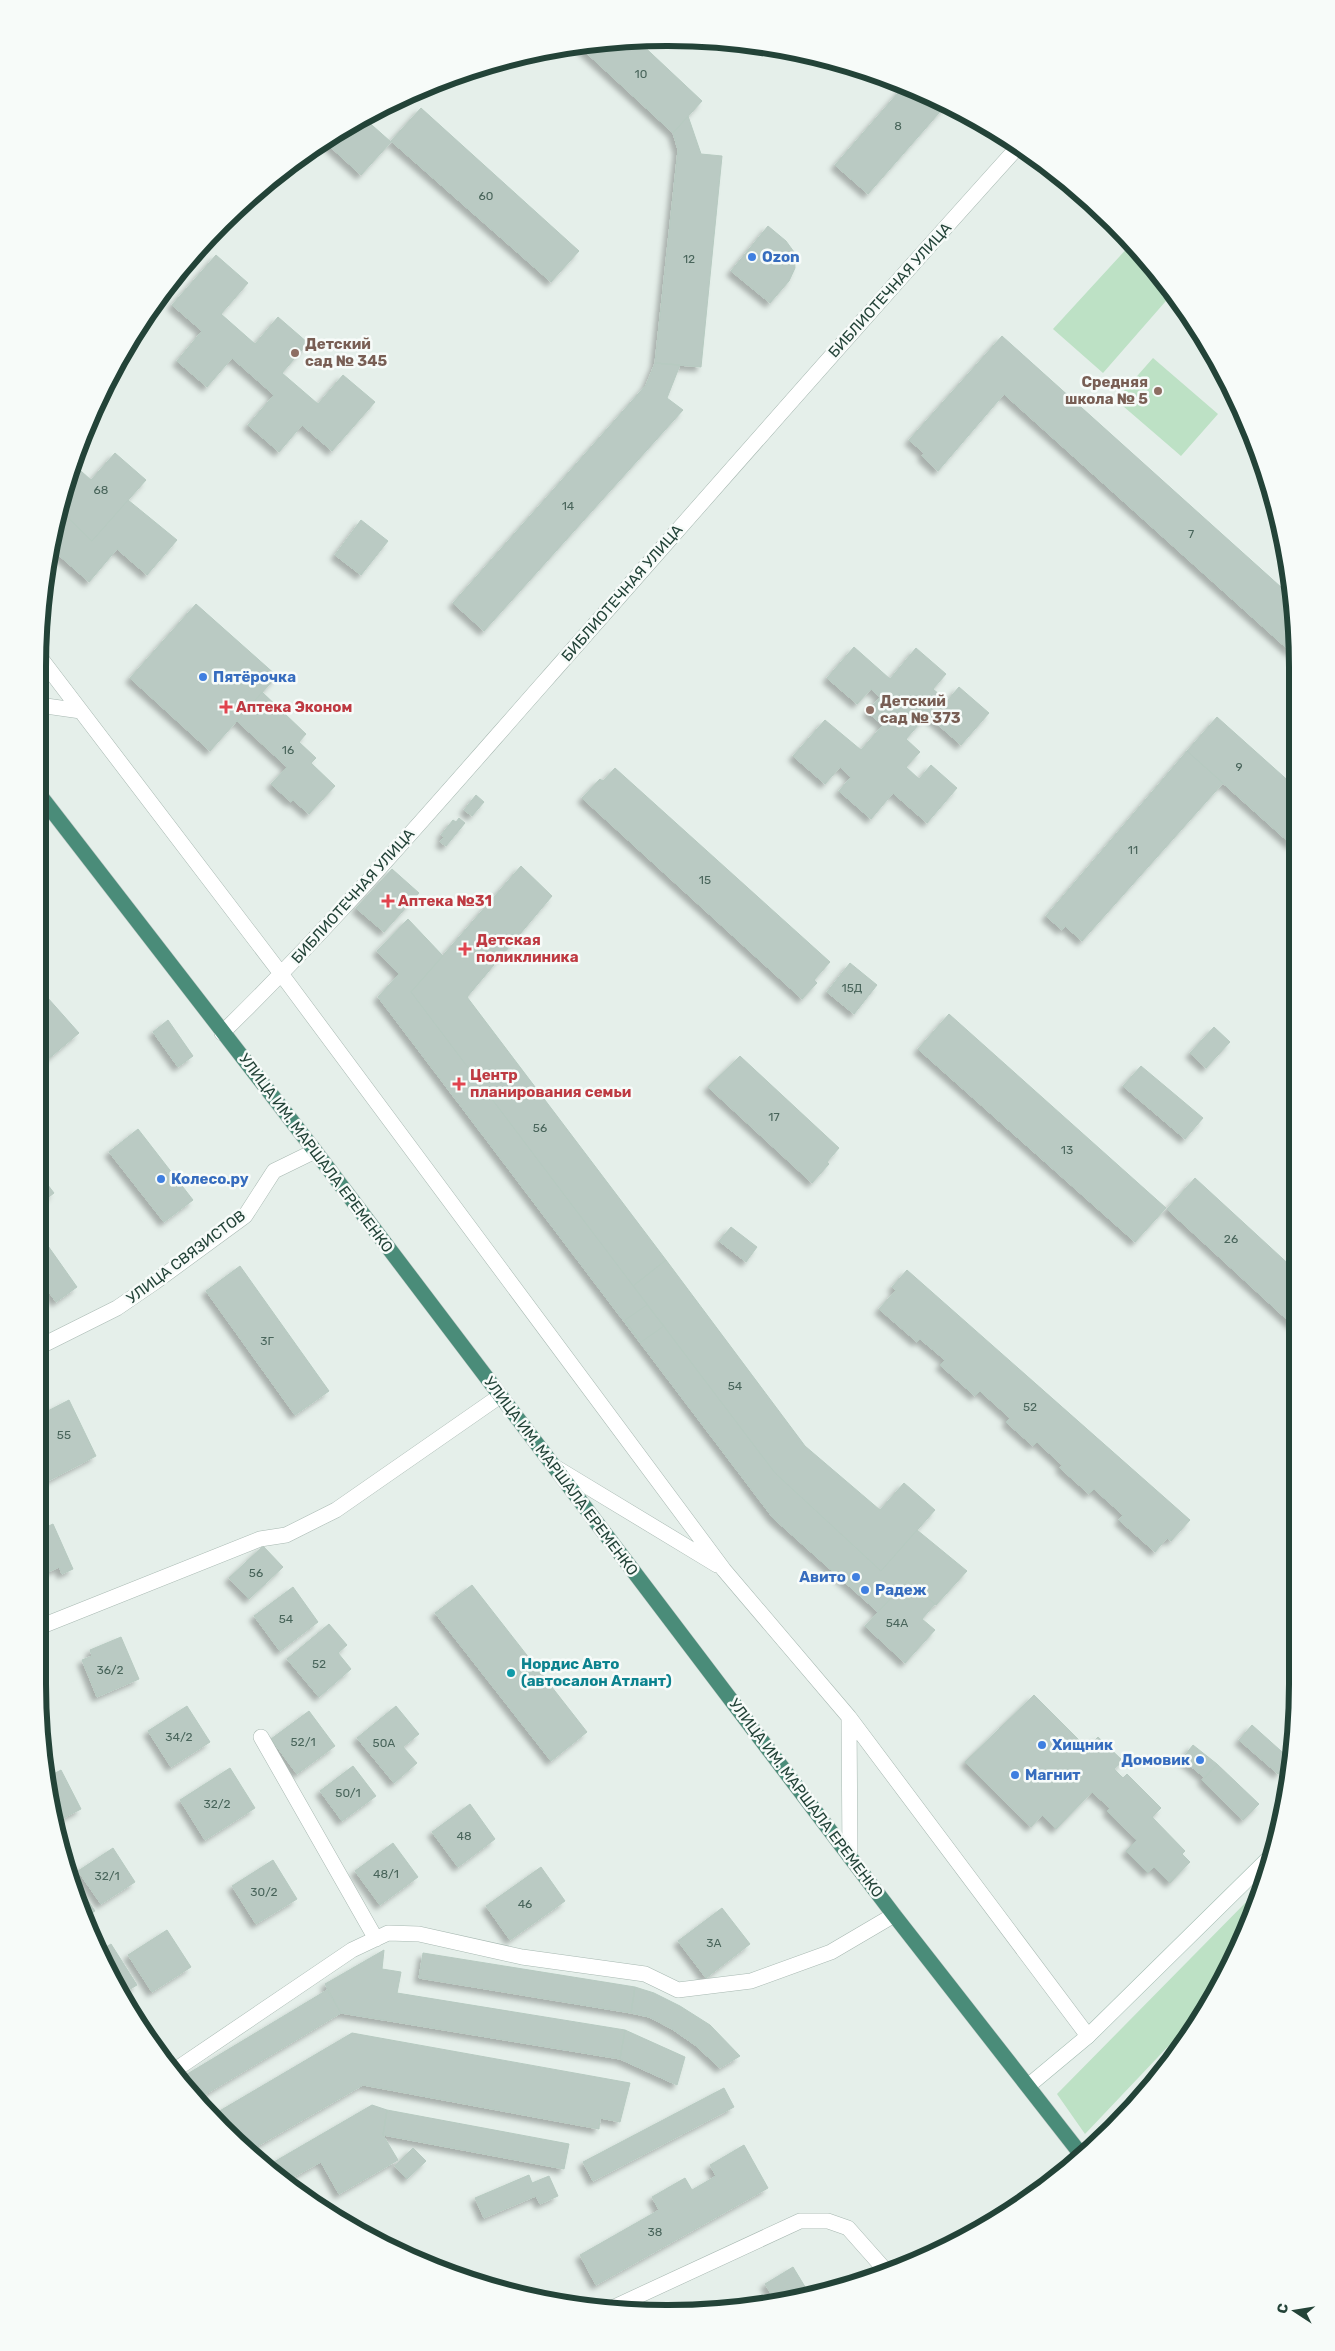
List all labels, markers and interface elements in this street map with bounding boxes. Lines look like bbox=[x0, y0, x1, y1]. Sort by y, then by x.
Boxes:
house number: 10 bbox=[635, 67, 647, 81]
house number: 8 bbox=[894, 119, 902, 133]
house number: 60 bbox=[479, 189, 493, 203]
street label: БИБЛИОТЕЧНАЯ УЛИЦА bbox=[825, 219, 955, 361]
place label: Ozon bbox=[762, 248, 800, 266]
marker: Ozon bbox=[746, 251, 758, 263]
house number: 12 bbox=[683, 252, 695, 266]
place label: Детский сад № 345 bbox=[305, 335, 387, 370]
marker: Детский сад № 345 bbox=[289, 347, 301, 359]
place label: Средняя школа № 5 bbox=[1065, 373, 1148, 408]
marker: Средняя школа № 5 bbox=[1152, 385, 1164, 397]
house number: 68 bbox=[94, 483, 108, 497]
house number: 14 bbox=[562, 499, 575, 513]
street label: БИБЛИОТЕЧНАЯ УЛИЦА bbox=[558, 521, 686, 665]
house number: 7 bbox=[1188, 527, 1194, 541]
place label: Пятёрочка bbox=[213, 668, 296, 686]
marker: Пятёрочка bbox=[197, 671, 209, 683]
place label: Детский сад № 373 bbox=[880, 692, 961, 727]
place label: Аптека Эконом bbox=[236, 698, 352, 716]
marker: Аптека Эконом bbox=[220, 701, 232, 713]
marker: Детский сад № 373 bbox=[864, 704, 876, 716]
house number: 16 bbox=[282, 743, 294, 757]
house number: 9 bbox=[1235, 760, 1243, 774]
street label: БИБЛИОТЕЧНАЯ УЛИЦА bbox=[288, 825, 418, 967]
house number: 11 bbox=[1128, 843, 1138, 857]
house number: 15 bbox=[699, 873, 711, 887]
place label: Аптека №31 bbox=[398, 892, 492, 910]
marker: Аптека №31 bbox=[382, 895, 394, 907]
place label: Детская поликлиника bbox=[476, 931, 579, 966]
marker: Детская поликлиника bbox=[458, 942, 472, 956]
house number: 15Д bbox=[842, 981, 863, 995]
street label: УЛИЦА ИМ. МАРШАЛА ЕРЕМЕНКО bbox=[235, 1050, 397, 1256]
place label: Центр планирования семьи bbox=[470, 1066, 631, 1101]
marker: Центр планирования семьи bbox=[452, 1077, 466, 1091]
house number: 17 bbox=[768, 1110, 780, 1124]
house number: 56 bbox=[533, 1121, 547, 1135]
house number: 13 bbox=[1061, 1143, 1073, 1157]
place label: Колесо.ру bbox=[171, 1170, 249, 1188]
marker: Колесо.ру bbox=[155, 1173, 167, 1185]
street label: УЛИЦА СВЯЗИСТОВ bbox=[123, 1206, 249, 1308]
house number: 26 bbox=[1224, 1232, 1238, 1246]
house number: 3Г bbox=[260, 1334, 274, 1348]
street label: УЛИЦА ИМ. МАРШАЛА ЕРЕМЕНКО bbox=[480, 1373, 642, 1579]
house number: 54 bbox=[728, 1379, 743, 1393]
house number: 52 bbox=[1023, 1400, 1037, 1414]
house number: 55 bbox=[57, 1428, 71, 1442]
house number: 56 bbox=[249, 1566, 263, 1580]
place label: Авито bbox=[799, 1568, 846, 1586]
marker: Авито bbox=[850, 1571, 862, 1583]
place label: Радеж bbox=[875, 1581, 927, 1599]
marker: Радеж bbox=[859, 1584, 871, 1596]
house number: 54 bbox=[279, 1612, 294, 1626]
house number: 54А bbox=[886, 1616, 908, 1630]
place label: Нордис Авто (автосалон Атлант) bbox=[521, 1655, 672, 1690]
house number: 52 bbox=[312, 1657, 326, 1671]
house number: 36/2 bbox=[96, 1663, 124, 1677]
marker: Нордис Авто (автосалон Атлант) bbox=[505, 1667, 517, 1679]
street label: УЛИЦА ИМ. МАРШАЛА ЕРЕМЕНКО bbox=[725, 1695, 887, 1901]
house number: 34/2 bbox=[165, 1730, 193, 1744]
house number: 52/1 bbox=[290, 1735, 316, 1749]
house number: 50А bbox=[373, 1736, 395, 1750]
place label: Хищник bbox=[1052, 1736, 1113, 1754]
marker: Хищник bbox=[1036, 1739, 1048, 1751]
place label: Домовик bbox=[1121, 1751, 1190, 1769]
marker: Домовик bbox=[1194, 1754, 1206, 1766]
place label: Магнит bbox=[1025, 1766, 1081, 1784]
marker: Магнит bbox=[1009, 1769, 1021, 1781]
house number: 50/1 bbox=[335, 1786, 361, 1800]
house number: 32/2 bbox=[204, 1797, 230, 1811]
house number: 48 bbox=[456, 1829, 472, 1843]
house number: 48/1 bbox=[373, 1867, 399, 1881]
house number: 32/1 bbox=[94, 1869, 120, 1883]
house number: 30/2 bbox=[250, 1885, 278, 1899]
house number: 46 bbox=[518, 1897, 532, 1911]
house number: 3А bbox=[706, 1936, 722, 1950]
house number: 38 bbox=[648, 2225, 662, 2239]
north arrow bbox=[1270, 2286, 1320, 2336]
text: С bbox=[1273, 2302, 1292, 2315]

